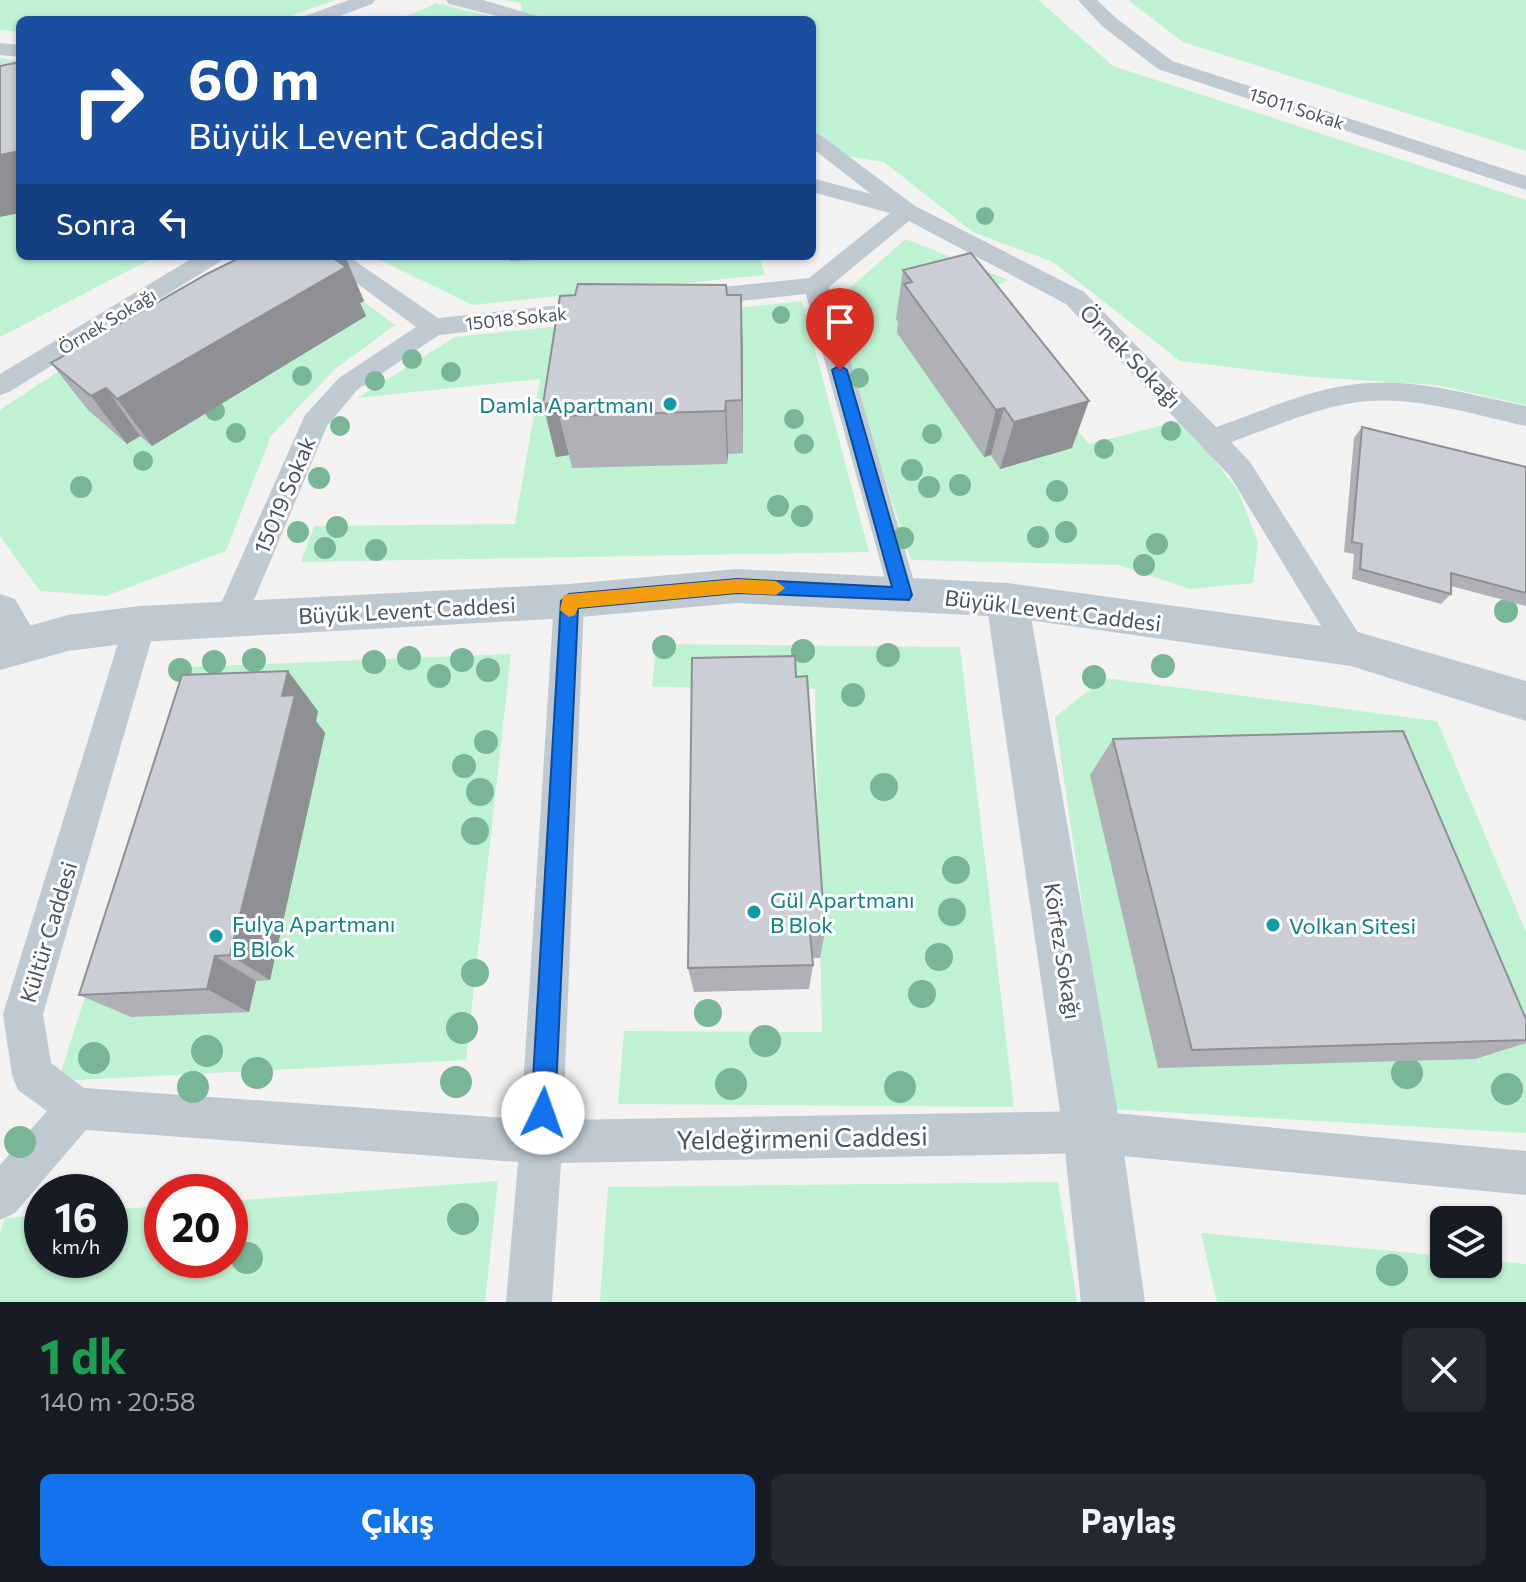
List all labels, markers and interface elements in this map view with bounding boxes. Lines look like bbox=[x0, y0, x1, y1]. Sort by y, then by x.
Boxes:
text: 60 m bbox=[188, 43, 319, 112]
icon: right bbox=[56, 48, 160, 152]
street label: 15011 Sokak bbox=[1247, 82, 1348, 134]
text: Büyük Levent Caddesi bbox=[188, 112, 544, 156]
icon: left bbox=[152, 200, 196, 244]
text: Sonra bbox=[56, 204, 136, 241]
street label: Örnek Sokağı bbox=[54, 283, 160, 359]
pin bbox=[806, 288, 874, 370]
street label: Örnek Sokağı bbox=[1075, 298, 1187, 414]
icon: arrive bbox=[818, 300, 862, 344]
street label: 15018 Sokak bbox=[464, 302, 568, 334]
place label: Damla Apartmanı bbox=[479, 391, 654, 418]
marker: Damla Apartmanı bbox=[661, 395, 679, 413]
street label: 15019 Sokak bbox=[247, 432, 321, 558]
street label: Büyük Levent Caddesi bbox=[943, 583, 1163, 637]
street label: Büyük Levent Caddesi bbox=[298, 591, 516, 629]
street label: Kültür Caddesi bbox=[14, 858, 82, 1006]
street label: Körfez Sokağı bbox=[1039, 881, 1087, 1021]
place label: Gül Apartmanı B Blok bbox=[770, 886, 915, 938]
marker: Gül Apartmanı B Blok bbox=[745, 903, 763, 921]
place label: Fulya Apartmanı B Blok bbox=[232, 910, 396, 962]
place label: Volkan Sitesi bbox=[1289, 912, 1416, 939]
marker: Volkan Sitesi bbox=[1264, 916, 1282, 934]
marker: Fulya Apartmanı B Blok bbox=[207, 927, 225, 945]
position arrow bbox=[501, 1071, 585, 1155]
street label: Yeldeğirmeni Caddesi bbox=[676, 1119, 928, 1155]
speed limit sign: 20 bbox=[144, 1174, 248, 1278]
text: 16 bbox=[55, 1191, 97, 1240]
map controls bbox=[1430, 1206, 1502, 1278]
button: layers bbox=[1430, 1206, 1502, 1278]
text: km/h bbox=[52, 1234, 100, 1258]
text: 1 dk bbox=[40, 1325, 127, 1384]
button: close bbox=[1402, 1328, 1486, 1412]
text: 140 m · 20:58 bbox=[40, 1385, 196, 1416]
button: Çıkış bbox=[40, 1474, 755, 1566]
button: Paylaş bbox=[771, 1474, 1486, 1566]

